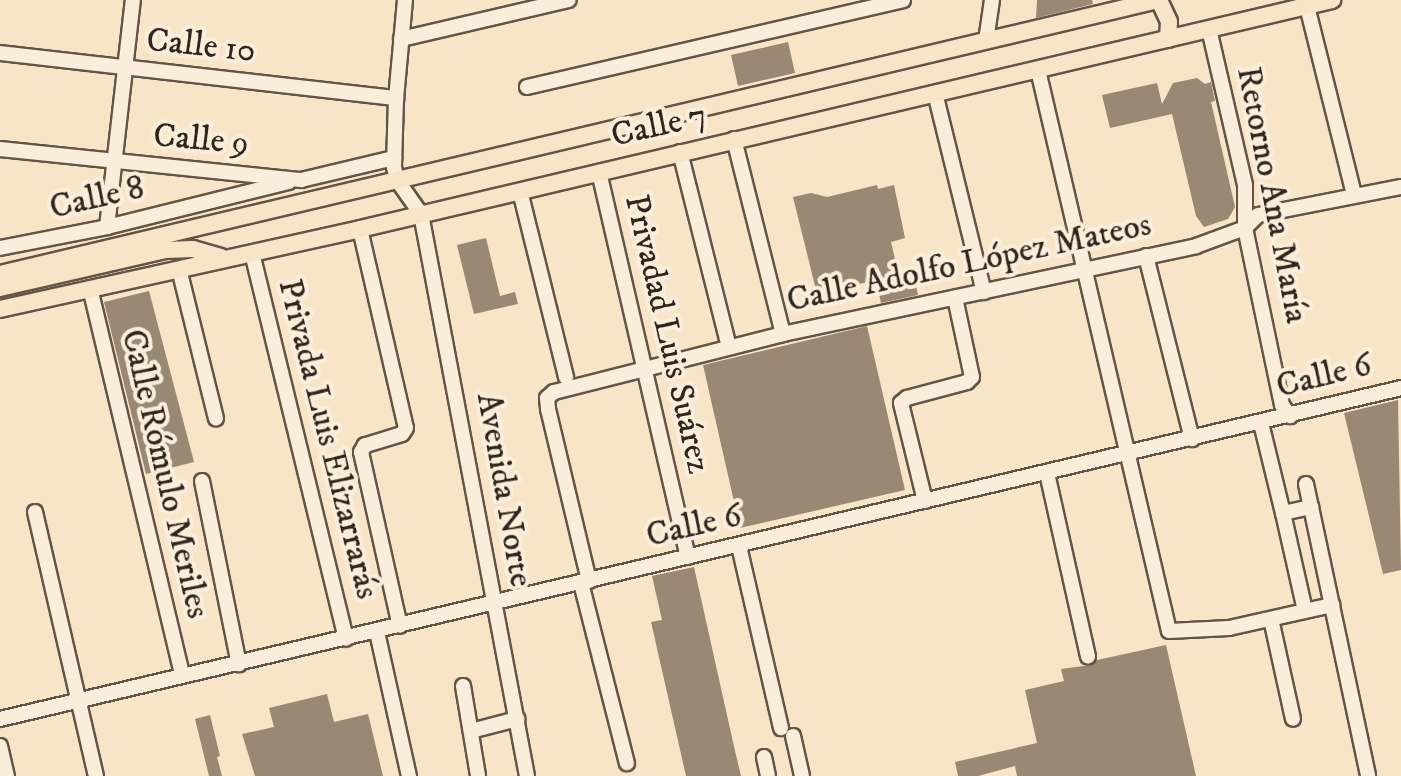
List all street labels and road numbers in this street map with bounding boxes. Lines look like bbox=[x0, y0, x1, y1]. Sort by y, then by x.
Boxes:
street label: Calle 10 bbox=[144, 20, 258, 72]
street label: Retorno Ana María bbox=[1227, 63, 1317, 327]
street label: Calle 7 bbox=[607, 95, 711, 157]
street label: Calle 9 bbox=[152, 116, 250, 164]
street label: Calle 8 bbox=[46, 167, 148, 229]
street label: Privadad Luis Suárez bbox=[615, 191, 719, 477]
street label: Calle Adolfo López Mateos bbox=[783, 204, 1155, 322]
street label: Privada Luis Elizarrarás bbox=[269, 275, 387, 603]
street label: Calle Rómulo Meriles bbox=[112, 326, 218, 622]
street label: Calle 6 bbox=[1272, 345, 1376, 407]
street label: Avenida Norte bbox=[467, 390, 541, 590]
street label: Calle 6 bbox=[642, 495, 746, 557]

